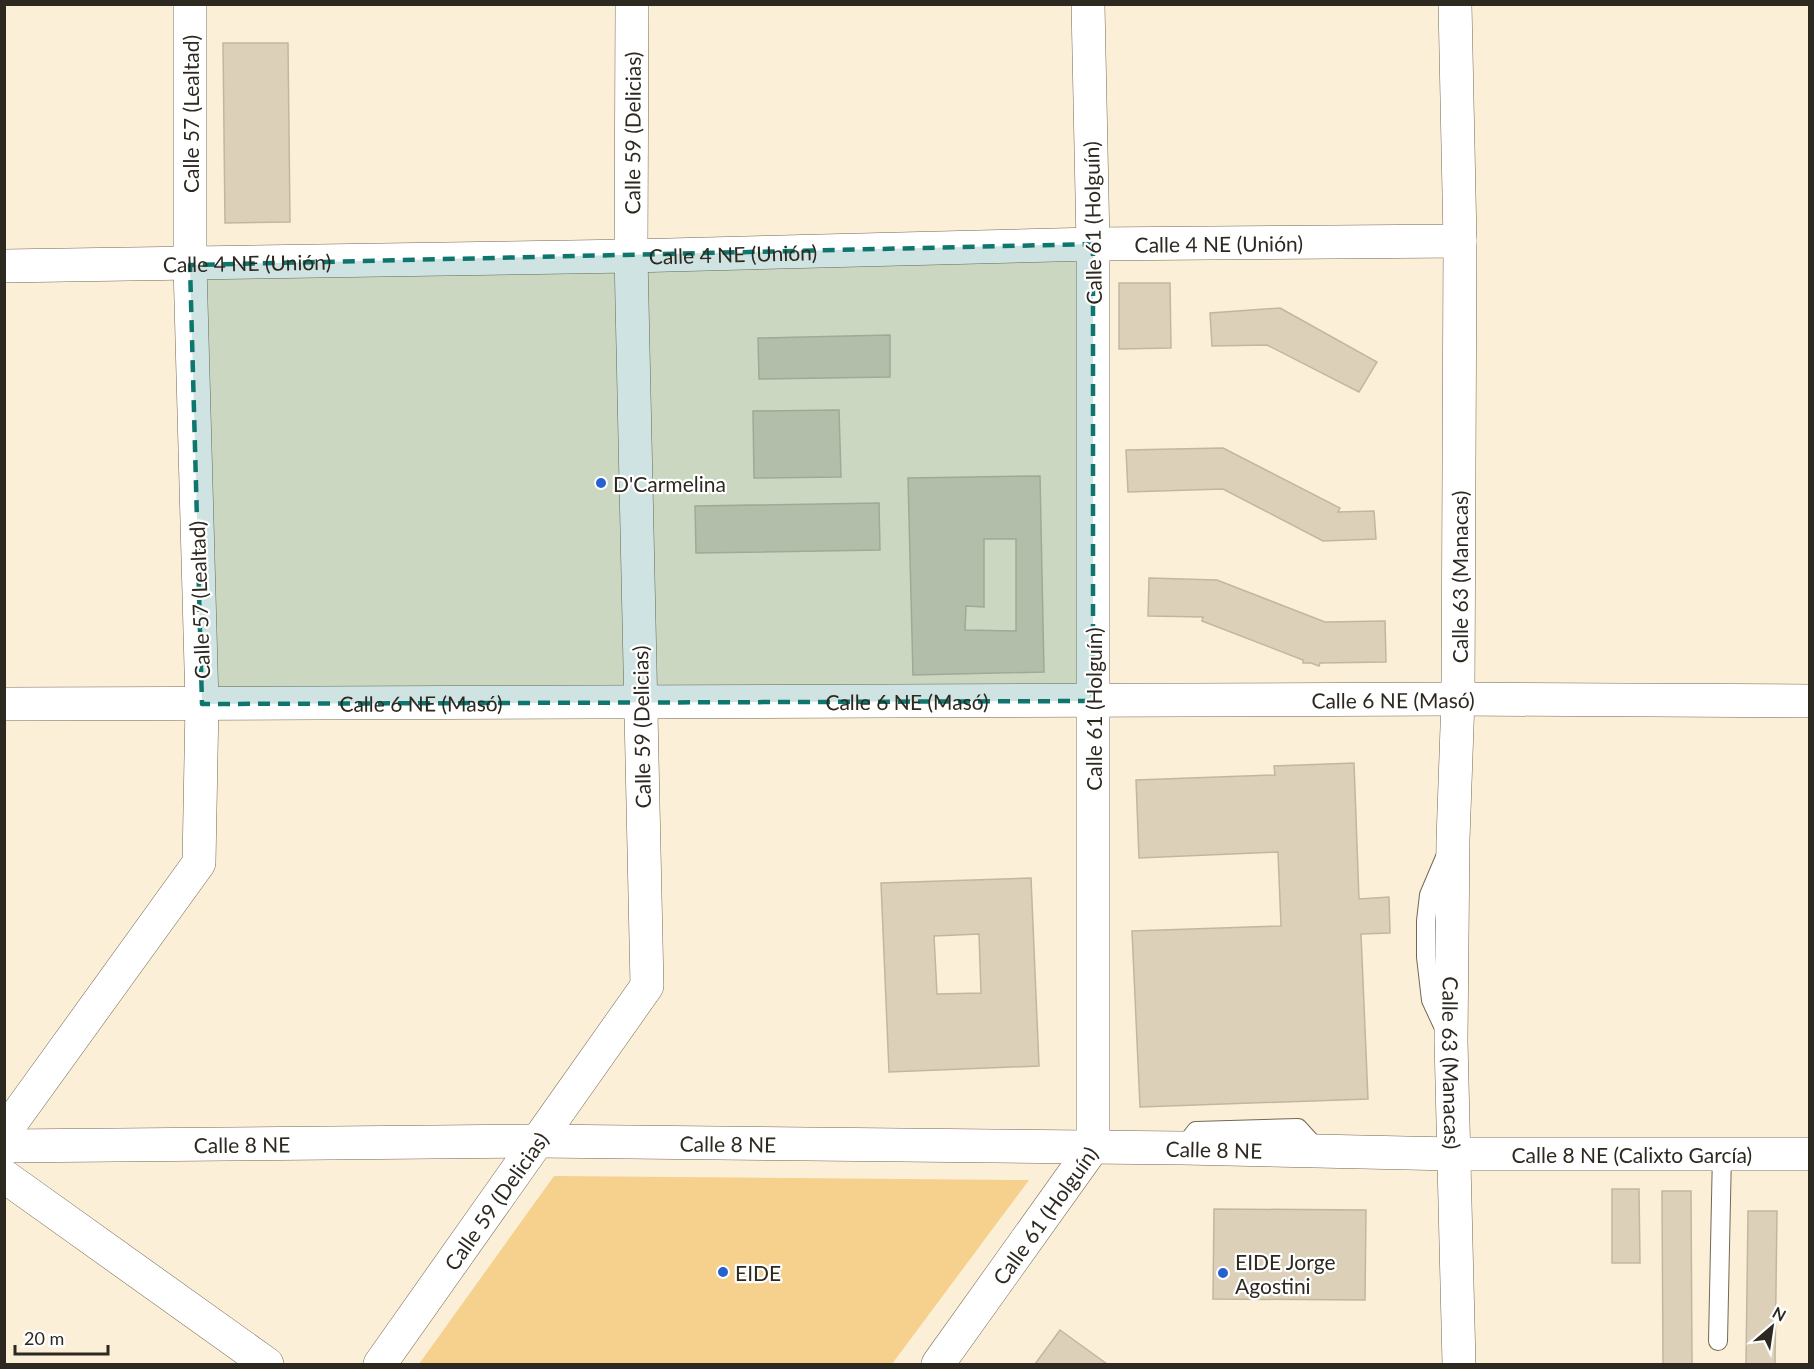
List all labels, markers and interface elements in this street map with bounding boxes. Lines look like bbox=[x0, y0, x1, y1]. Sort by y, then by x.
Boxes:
street label: Calle 57 (Lealtad) bbox=[178, 35, 203, 193]
street label: Calle 59 (Delicias) bbox=[619, 51, 644, 214]
street label: Calle 61 (Holguín) bbox=[1078, 141, 1106, 305]
street label: Calle 4 NE (Unión) bbox=[1134, 230, 1303, 256]
street label: Calle 4 NE (Unión) bbox=[648, 239, 817, 268]
street label: Calle 4 NE (Unión) bbox=[163, 248, 331, 276]
place label: D'Carmelina bbox=[613, 471, 726, 496]
marker: D'Carmelina bbox=[594, 476, 608, 490]
street label: Calle 63 (Manacas) bbox=[1447, 491, 1472, 663]
street label: Calle 57 (Lealtad) bbox=[184, 521, 214, 679]
street label: Calle 61 (Holguín) bbox=[1081, 627, 1106, 791]
street label: Calle 59 (Delicias) bbox=[627, 645, 655, 809]
street label: Calle 6 NE (Masó) bbox=[1311, 686, 1475, 712]
street label: Calle 6 NE (Masó) bbox=[825, 688, 989, 714]
street label: Calle 6 NE (Masó) bbox=[339, 690, 503, 715]
street label: Calle 63 (Manacas) bbox=[1438, 976, 1466, 1150]
street label: Calle 59 (Delicias) bbox=[438, 1127, 553, 1274]
street label: Calle 8 NE bbox=[680, 1130, 776, 1156]
street label: Calle 8 NE bbox=[194, 1131, 290, 1157]
street label: Calle 8 NE bbox=[1165, 1135, 1263, 1162]
street label: Calle 61 (Holguín) bbox=[987, 1141, 1102, 1289]
street label: Calle 8 NE (Calixto García) bbox=[1512, 1142, 1752, 1167]
place label: EIDE Jorge Agostini bbox=[1235, 1249, 1336, 1298]
place label: EIDE bbox=[735, 1260, 781, 1285]
marker: EIDE bbox=[716, 1265, 730, 1279]
marker: EIDE Jorge Agostini bbox=[1216, 1266, 1230, 1280]
north arrow bbox=[1742, 1297, 1802, 1357]
text: N bbox=[1770, 1302, 1790, 1325]
scale bar bbox=[15, 1318, 108, 1356]
text: 20 m bbox=[24, 1327, 64, 1349]

